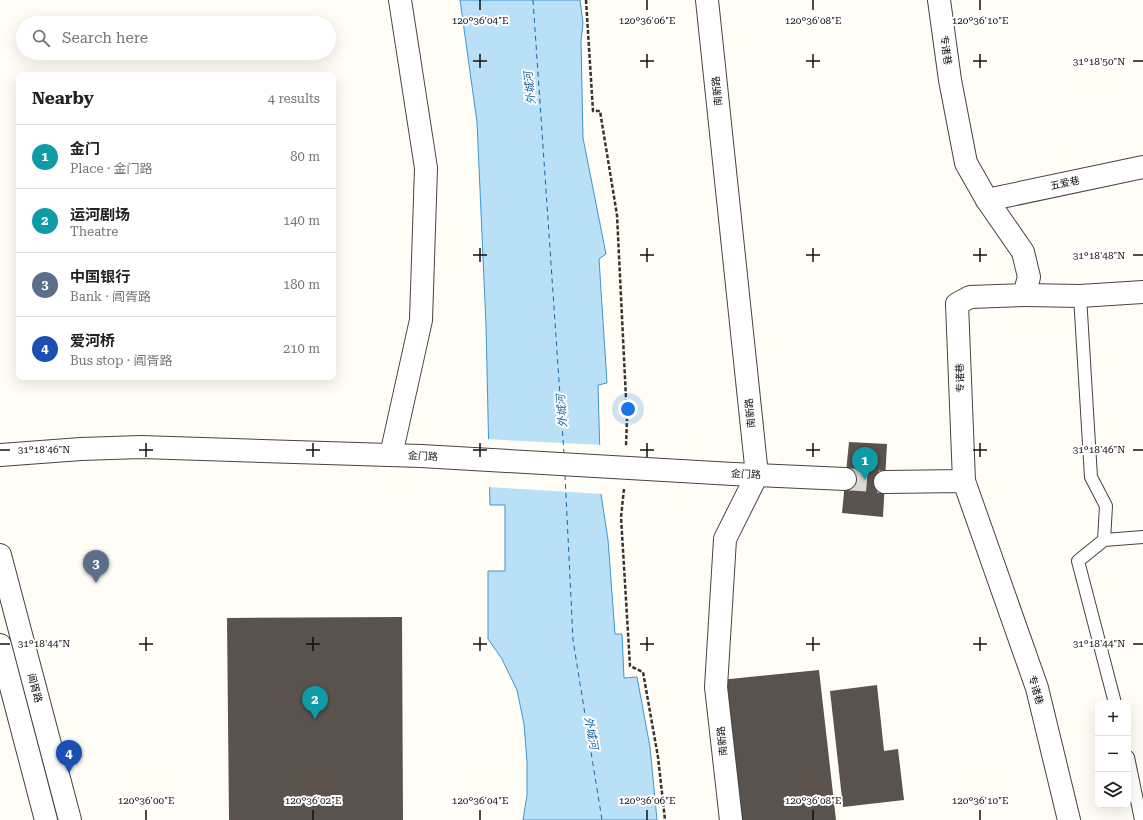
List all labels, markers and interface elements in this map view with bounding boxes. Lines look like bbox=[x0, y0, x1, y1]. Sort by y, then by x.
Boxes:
text: 120°36'04"E bbox=[452, 15, 508, 26]
text: 120°36'06"E bbox=[619, 15, 675, 26]
text: 120°36'08"E bbox=[785, 15, 841, 26]
text: 120°36'10"E bbox=[952, 15, 1008, 26]
search box bbox=[16, 16, 336, 60]
icon: search bbox=[30, 27, 52, 49]
text: Search here bbox=[62, 29, 148, 47]
street label: 专诸巷 bbox=[938, 34, 954, 66]
text: 31°18'50"N bbox=[1073, 56, 1125, 67]
water label: 外城河 bbox=[522, 69, 538, 105]
street label: 南新路 bbox=[710, 76, 724, 106]
text: Nearby bbox=[32, 88, 94, 108]
text: 4 results bbox=[268, 91, 320, 106]
text: 金门 bbox=[70, 140, 100, 158]
text: 1 bbox=[41, 149, 49, 164]
text: 80 m bbox=[290, 149, 320, 164]
text: Place · 金门路 bbox=[70, 161, 152, 176]
street label: 五爱巷 bbox=[1049, 175, 1081, 191]
text: 运河剧场 bbox=[70, 206, 130, 224]
text: 2 bbox=[41, 213, 49, 228]
text: 140 m bbox=[283, 213, 320, 228]
text: Theatre bbox=[70, 224, 118, 239]
text: 31°18'48"N bbox=[1073, 250, 1125, 261]
text: 中国银行 bbox=[70, 268, 130, 286]
text: 3 bbox=[41, 277, 49, 292]
text: 180 m bbox=[283, 277, 320, 292]
text: Bank · 阊胥路 bbox=[70, 289, 151, 304]
text: 爱河桥 bbox=[70, 332, 115, 350]
text: 4 bbox=[41, 341, 49, 356]
text: 210 m bbox=[283, 341, 320, 356]
text: Bus stop · 阊胥路 bbox=[70, 353, 172, 368]
street label: 专诸巷 bbox=[954, 363, 966, 393]
water label: 外城河 bbox=[554, 392, 570, 428]
street label: 南新路 bbox=[743, 398, 757, 428]
your location bbox=[618, 399, 638, 419]
text: 31°18'46"N bbox=[18, 444, 70, 455]
text: 31°18'46"N bbox=[1073, 444, 1125, 455]
pin: 1 bbox=[852, 447, 878, 480]
street label: 金门路 bbox=[408, 450, 438, 462]
street label: 金门路 bbox=[731, 468, 761, 480]
pin: 3 bbox=[83, 550, 109, 583]
text: 31°18'44"N bbox=[18, 638, 70, 649]
text: 31°18'44"N bbox=[1073, 638, 1125, 649]
street label: 阊胥路 bbox=[26, 672, 44, 704]
street label: 专诸巷 bbox=[1027, 674, 1045, 706]
pin: 2 bbox=[302, 686, 328, 719]
map controls bbox=[1095, 700, 1131, 808]
button: + bbox=[1095, 700, 1131, 736]
water label: 外城河 bbox=[581, 716, 601, 752]
street label: 南新路 bbox=[715, 726, 729, 756]
button: − bbox=[1095, 736, 1131, 772]
pin: 4 bbox=[56, 740, 82, 773]
button: layers bbox=[1095, 772, 1131, 808]
text: 120°36'00"E bbox=[118, 795, 174, 806]
text: 120°36'02"E bbox=[285, 795, 341, 806]
text: 120°36'04"E bbox=[452, 795, 508, 806]
text: 120°36'06"E bbox=[619, 795, 675, 806]
text: 120°36'08"E bbox=[785, 795, 841, 806]
text: 120°36'10"E bbox=[952, 795, 1008, 806]

